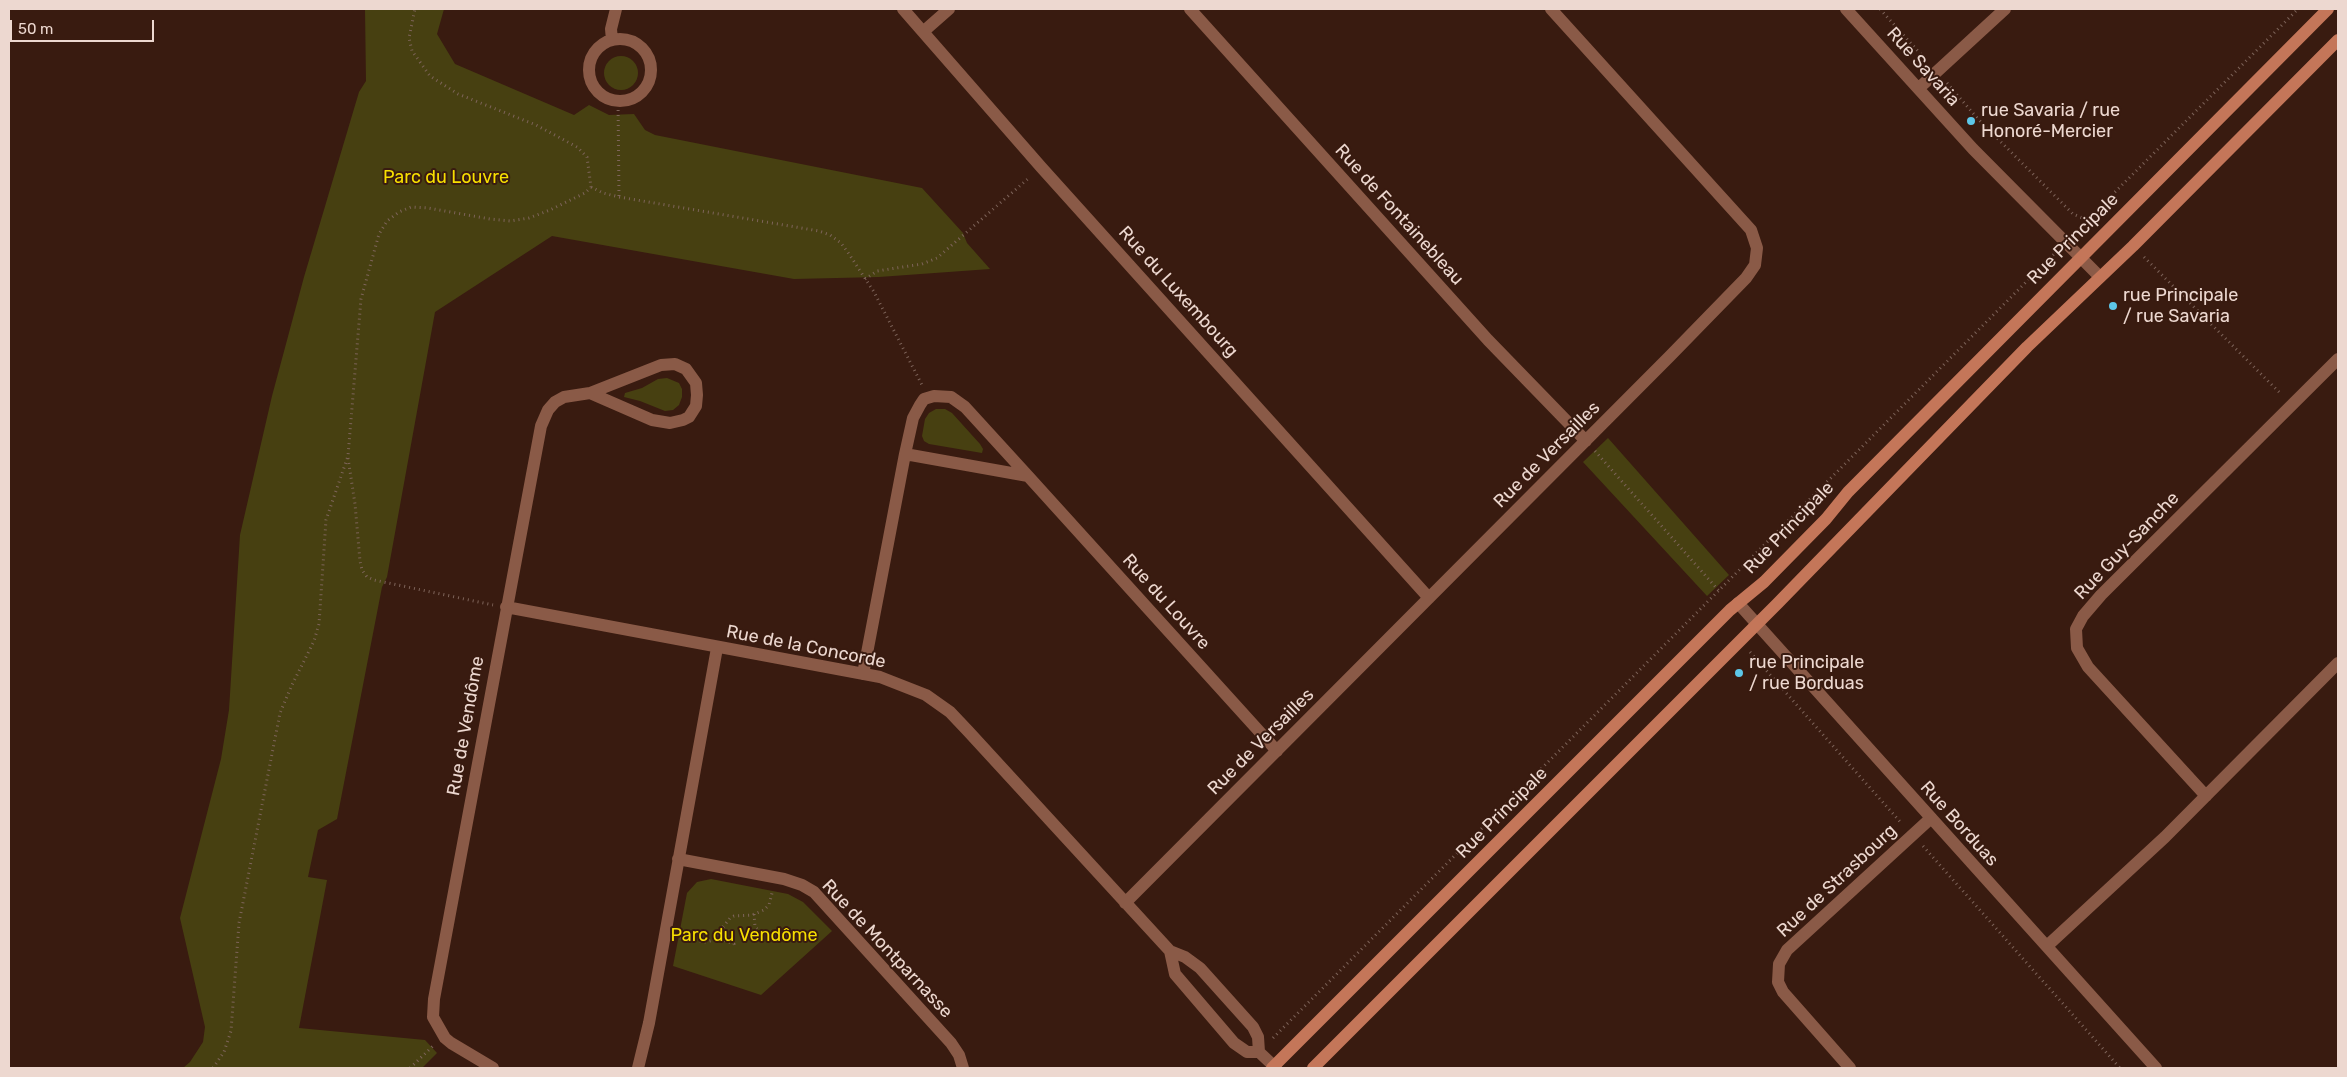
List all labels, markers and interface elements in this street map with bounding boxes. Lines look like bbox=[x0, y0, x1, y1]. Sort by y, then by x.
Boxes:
scale bar bbox=[12, 10, 156, 42]
text: 50 m bbox=[18, 20, 53, 38]
street label: Rue Savaria bbox=[1882, 23, 1964, 111]
place label: rue Savaria / rue Honoré-Mercier bbox=[1981, 100, 2120, 142]
marker: rue Savaria / rue Honoré-Mercier bbox=[1965, 115, 1977, 127]
street label: Rue de Fontainebleau bbox=[1330, 140, 1468, 290]
park label: Parc du Louvre bbox=[383, 167, 509, 189]
street label: Rue Principale bbox=[2023, 189, 2123, 289]
street label: Rue du Luxembourg bbox=[1114, 222, 1242, 362]
place label: rue Principale / rue Savaria bbox=[2123, 285, 2238, 328]
marker: rue Principale / rue Savaria bbox=[2107, 300, 2119, 312]
street label: Rue de Versailles bbox=[1489, 397, 1605, 513]
street label: Rue Principale bbox=[1739, 477, 1839, 579]
street label: Rue Guy-Sanche bbox=[2070, 488, 2184, 604]
street label: Rue du Louvre bbox=[1118, 550, 1214, 654]
street label: Rue de la Concorde bbox=[724, 621, 888, 673]
place label: rue Principale / rue Borduas bbox=[1749, 652, 1864, 694]
street label: Rue de Vendôme bbox=[443, 655, 489, 797]
marker: rue Principale / rue Borduas bbox=[1733, 667, 1745, 679]
street label: Rue de Versailles bbox=[1203, 684, 1319, 800]
street label: Rue Principale bbox=[1452, 763, 1552, 863]
street label: Rue Borduas bbox=[1915, 777, 2003, 871]
street label: Rue de Strasbourg bbox=[1773, 820, 1901, 942]
street label: Rue de Montparnasse bbox=[817, 875, 957, 1023]
park label: Parc du Vendôme bbox=[670, 925, 818, 947]

